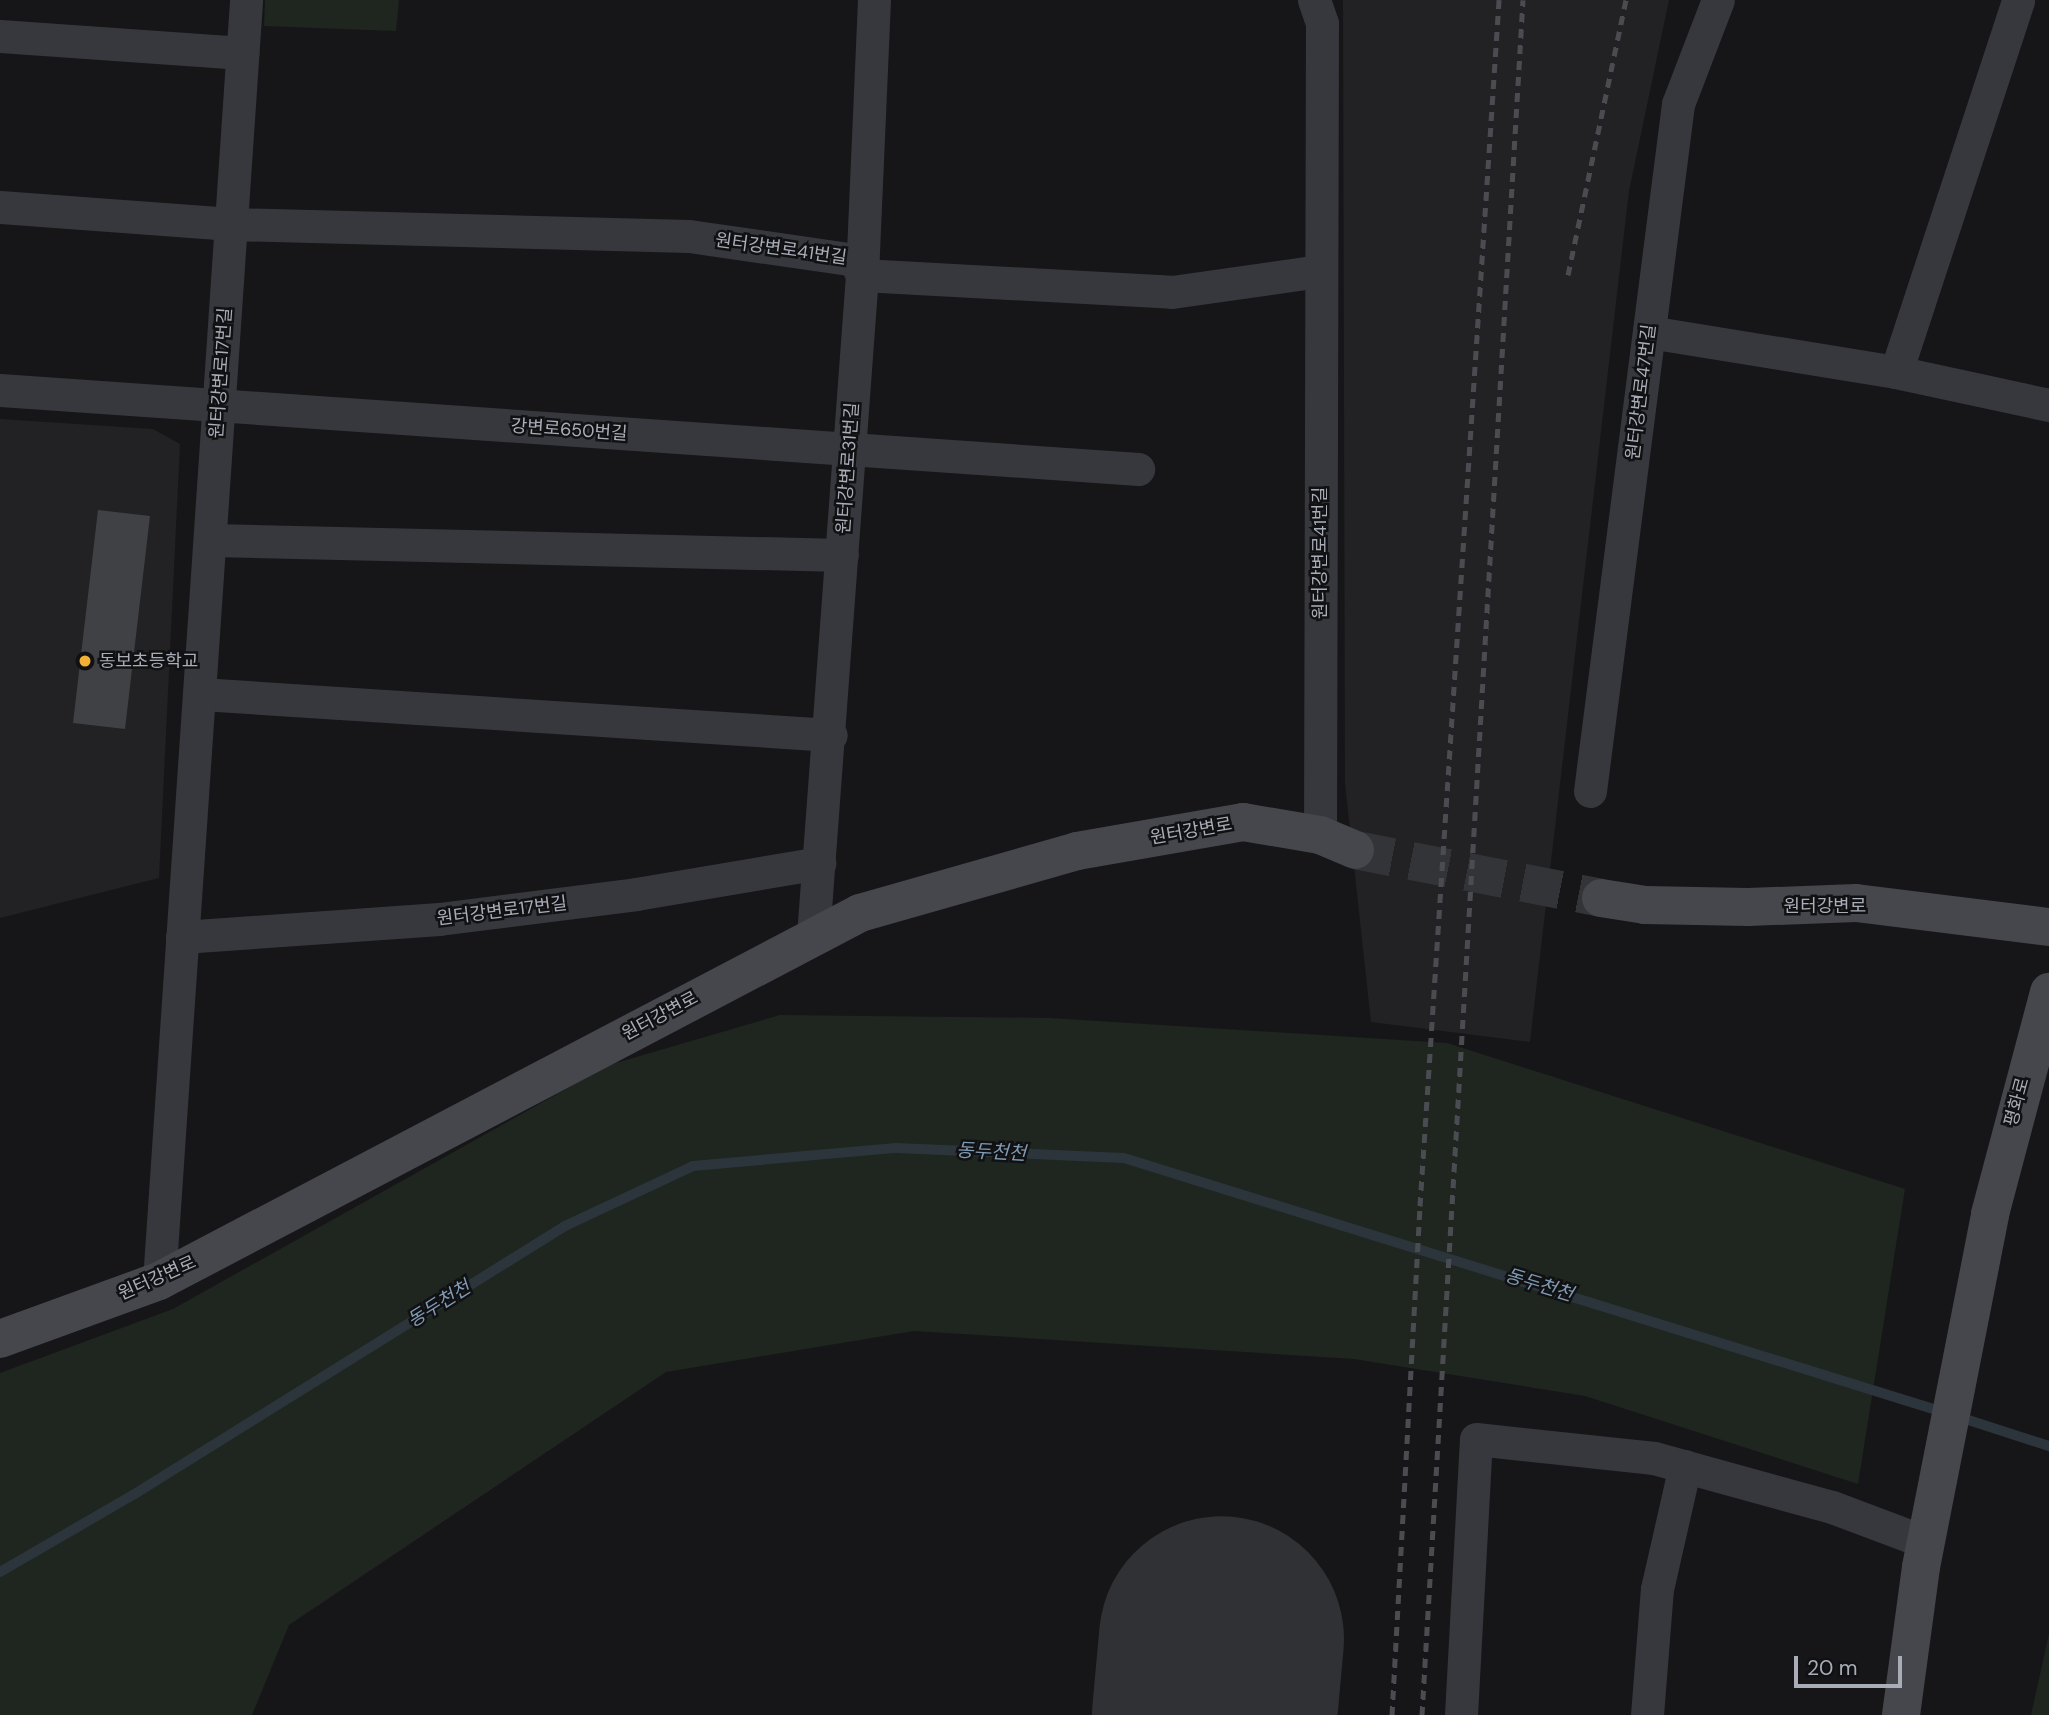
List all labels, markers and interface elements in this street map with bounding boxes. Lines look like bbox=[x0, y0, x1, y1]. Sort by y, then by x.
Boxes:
street label: 원터강변로41번길 bbox=[714, 229, 848, 269]
street label: 원터강변로17번길 bbox=[206, 307, 236, 439]
street label: 원터강변로47번길 bbox=[1622, 323, 1660, 461]
street label: 원터강변로31번길 bbox=[833, 401, 863, 535]
street label: 강변로650번길 bbox=[510, 415, 628, 445]
street label: 원터강변로41번길 bbox=[1309, 487, 1331, 619]
place label: 동보초등학교 bbox=[99, 650, 198, 672]
marker: 동보초등학교 bbox=[77, 653, 93, 669]
street label: 원터강변로 bbox=[1148, 813, 1234, 849]
street label: 원터강변로17번길 bbox=[436, 892, 568, 930]
street label: 원터강변로 bbox=[1784, 895, 1866, 917]
street label: 원터강변로 bbox=[618, 987, 702, 1045]
street label: 평화로 bbox=[2000, 1075, 2034, 1129]
water label: 동두천천 bbox=[955, 1139, 1027, 1165]
street label: 원터강변로 bbox=[115, 1251, 199, 1305]
water label: 동두천천 bbox=[1502, 1264, 1576, 1306]
water label: 동두천천 bbox=[403, 1276, 475, 1332]
scale bar bbox=[1797, 1642, 1906, 1686]
text: 20 m bbox=[1807, 1654, 1858, 1682]

